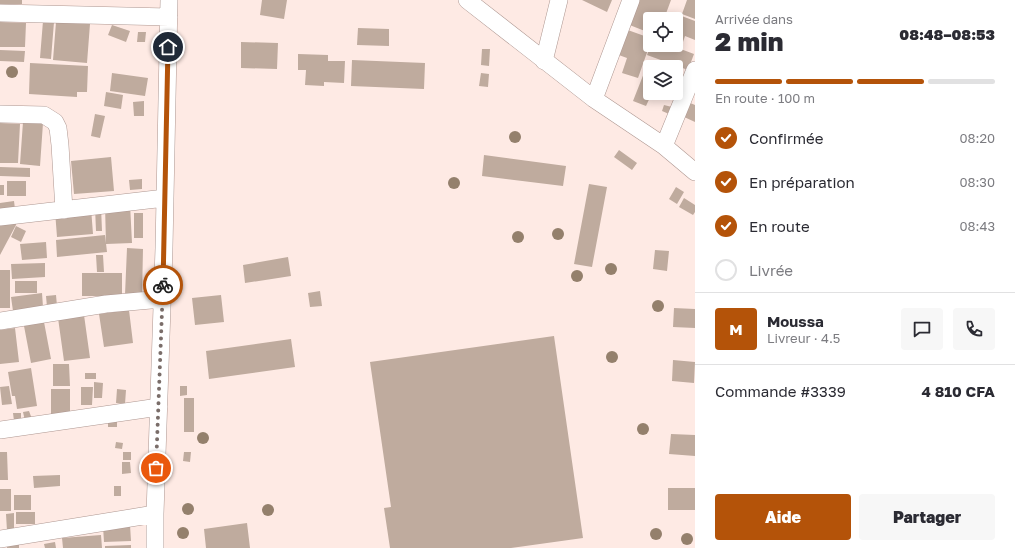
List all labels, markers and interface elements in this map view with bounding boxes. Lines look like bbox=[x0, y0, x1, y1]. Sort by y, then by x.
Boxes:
text: Arrivée dans bbox=[715, 11, 793, 27]
map controls bbox=[643, 12, 683, 100]
button: locate bbox=[643, 12, 683, 52]
text: 08:48–08:53 bbox=[899, 25, 995, 43]
text: 2 min bbox=[715, 26, 783, 57]
pin bbox=[151, 30, 185, 64]
icon: home bbox=[157, 36, 179, 58]
button: layers bbox=[643, 60, 683, 100]
text: En route · 100 m bbox=[715, 90, 815, 106]
icon: check bbox=[715, 127, 737, 149]
text: Confirmée bbox=[749, 129, 823, 147]
text: 08:20 bbox=[960, 130, 995, 146]
icon: check bbox=[715, 171, 737, 193]
text: En préparation bbox=[749, 173, 855, 191]
text: 08:30 bbox=[959, 174, 995, 190]
icon: check bbox=[715, 215, 737, 237]
text: En route bbox=[749, 217, 810, 235]
text: 08:43 bbox=[960, 218, 995, 234]
text: Livrée bbox=[749, 261, 793, 279]
courier bbox=[143, 265, 183, 305]
icon: bike bbox=[152, 274, 174, 296]
button: chat bbox=[901, 308, 943, 350]
button: phone bbox=[953, 308, 995, 350]
text: Moussa bbox=[767, 312, 824, 330]
text: M bbox=[729, 320, 743, 338]
text: Livreur · 4.5 bbox=[767, 330, 840, 346]
text: Commande #3339 bbox=[715, 382, 846, 400]
text: 4 810 CFA bbox=[922, 382, 995, 400]
pin bbox=[139, 451, 173, 485]
icon: bag bbox=[145, 457, 167, 479]
button: Aide bbox=[715, 494, 851, 540]
button: Partager bbox=[859, 494, 995, 540]

